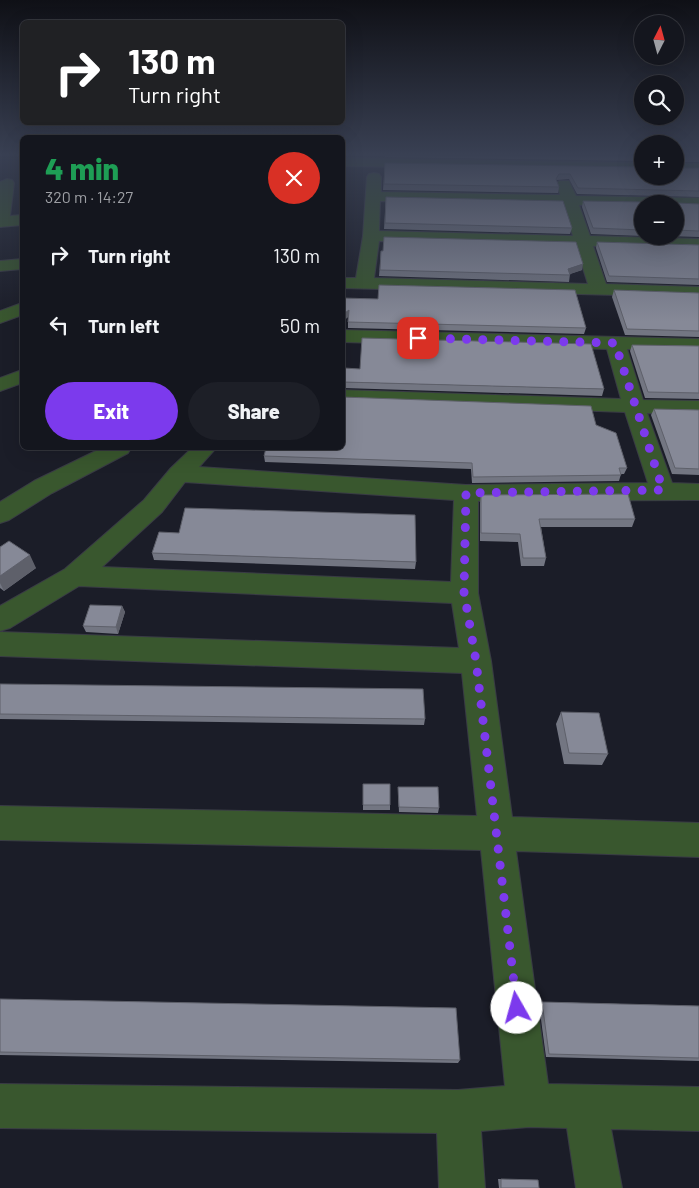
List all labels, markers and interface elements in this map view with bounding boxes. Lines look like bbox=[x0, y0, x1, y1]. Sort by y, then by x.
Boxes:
north arrow bbox=[634, 15, 684, 65]
map controls bbox=[634, 15, 684, 245]
text: 130 m bbox=[128, 39, 215, 81]
icon: right bbox=[45, 40, 110, 105]
button: search bbox=[634, 75, 684, 125]
text: Turn right bbox=[128, 81, 221, 107]
button: + bbox=[634, 135, 684, 185]
text: 4 min bbox=[45, 150, 119, 186]
button: close bbox=[268, 152, 320, 204]
text: 320 m · 14:27 bbox=[45, 187, 133, 206]
button: − bbox=[634, 195, 684, 245]
icon: right bbox=[45, 241, 73, 269]
text: Turn right bbox=[88, 244, 170, 267]
text: 130 m bbox=[273, 244, 320, 267]
icon: left bbox=[45, 311, 73, 339]
text: Turn left bbox=[88, 314, 159, 337]
text: 50 m bbox=[280, 314, 320, 337]
pin bbox=[397, 317, 439, 359]
icon: arrive bbox=[404, 324, 432, 352]
button: Exit bbox=[45, 382, 178, 440]
button: Share bbox=[188, 382, 320, 440]
position arrow bbox=[490, 981, 542, 1033]

